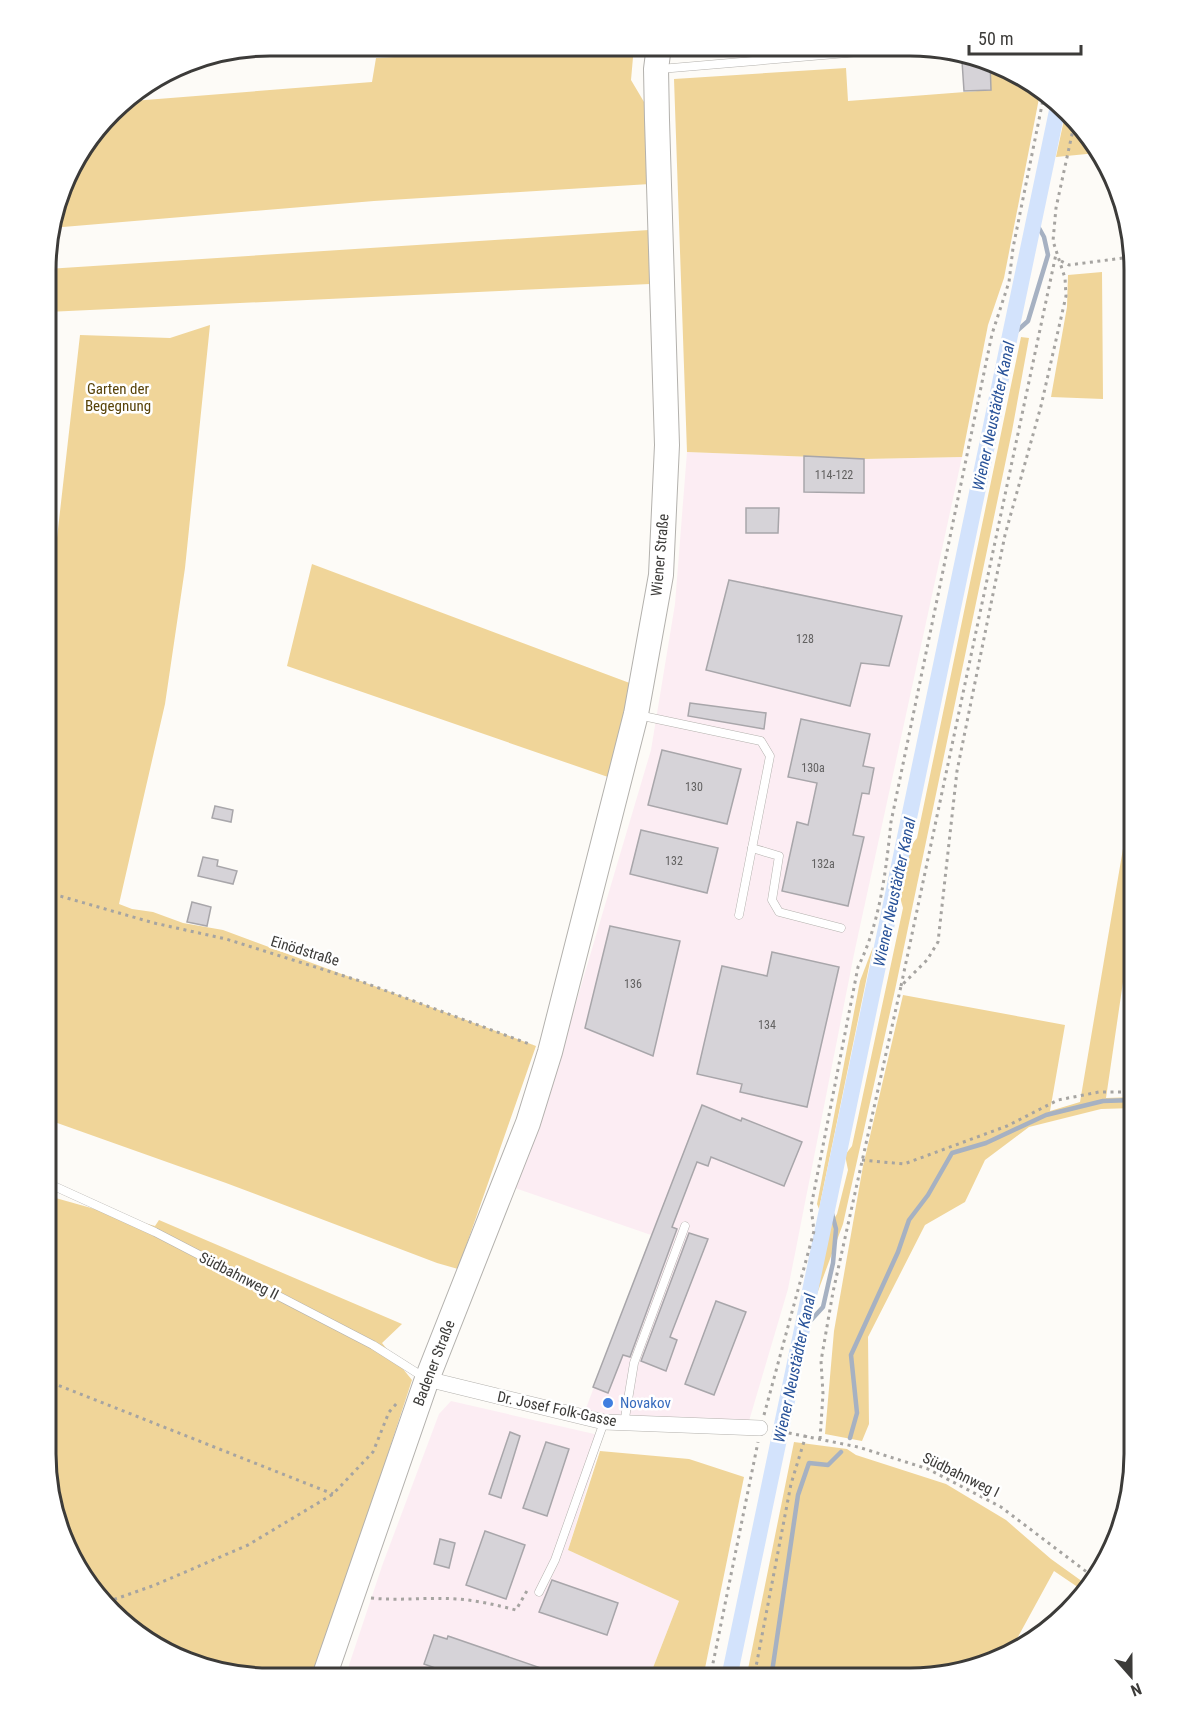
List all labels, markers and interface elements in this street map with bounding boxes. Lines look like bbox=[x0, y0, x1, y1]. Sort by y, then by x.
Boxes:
scale bar bbox=[969, 18, 1082, 56]
text: 50 m bbox=[978, 28, 1013, 49]
water label: Wiener Neustädter Kanal bbox=[968, 340, 1019, 492]
park label: Garten der Begegnung bbox=[85, 380, 151, 415]
house number: 114-122 bbox=[815, 468, 853, 482]
street label: Wiener Straße bbox=[647, 513, 673, 597]
house number: 128 bbox=[796, 632, 814, 646]
house number: 130a bbox=[801, 761, 825, 775]
house number: 130 bbox=[685, 780, 703, 794]
water label: Wiener Neustädter Kanal bbox=[869, 816, 920, 968]
house number: 132 bbox=[665, 854, 683, 868]
house number: 132a bbox=[811, 857, 835, 871]
street label: Einödstraße bbox=[269, 932, 341, 970]
house number: 136 bbox=[624, 977, 642, 991]
house number: 134 bbox=[758, 1018, 776, 1032]
street label: Südbahnweg II bbox=[196, 1248, 282, 1304]
water label: Wiener Neustädter Kanal bbox=[769, 1292, 820, 1444]
street label: Badener Straße bbox=[409, 1317, 459, 1409]
street label: Dr. Josef Folk-Gasse bbox=[496, 1388, 618, 1430]
place label: Novakov bbox=[620, 1394, 671, 1412]
marker: Novakov bbox=[601, 1396, 615, 1410]
street label: Südbahnweg I bbox=[920, 1449, 1002, 1501]
north arrow bbox=[1101, 1646, 1161, 1706]
text: N bbox=[1128, 1679, 1144, 1700]

